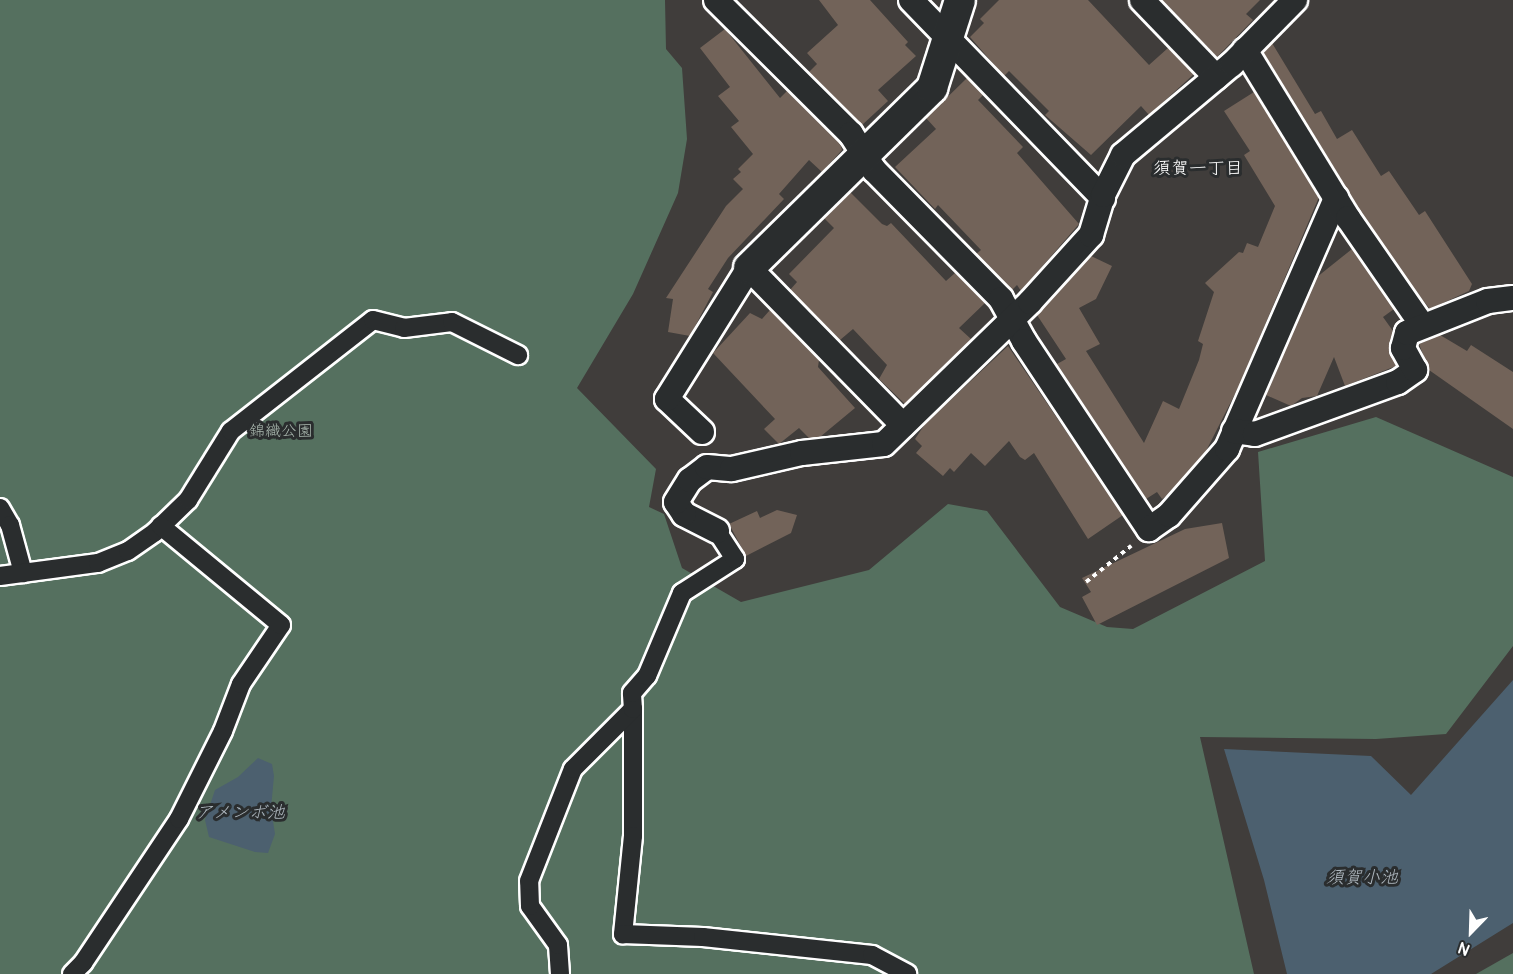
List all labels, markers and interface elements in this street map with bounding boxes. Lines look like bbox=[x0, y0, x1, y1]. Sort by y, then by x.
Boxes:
district label: 須賀一丁目 bbox=[1153, 158, 1243, 180]
park label: 錦織公園 bbox=[249, 421, 313, 441]
water label: アメンボ池 bbox=[195, 802, 285, 824]
water label: 須賀小池 bbox=[1326, 867, 1398, 889]
north arrow bbox=[1441, 902, 1501, 962]
text: N bbox=[1455, 937, 1473, 960]

